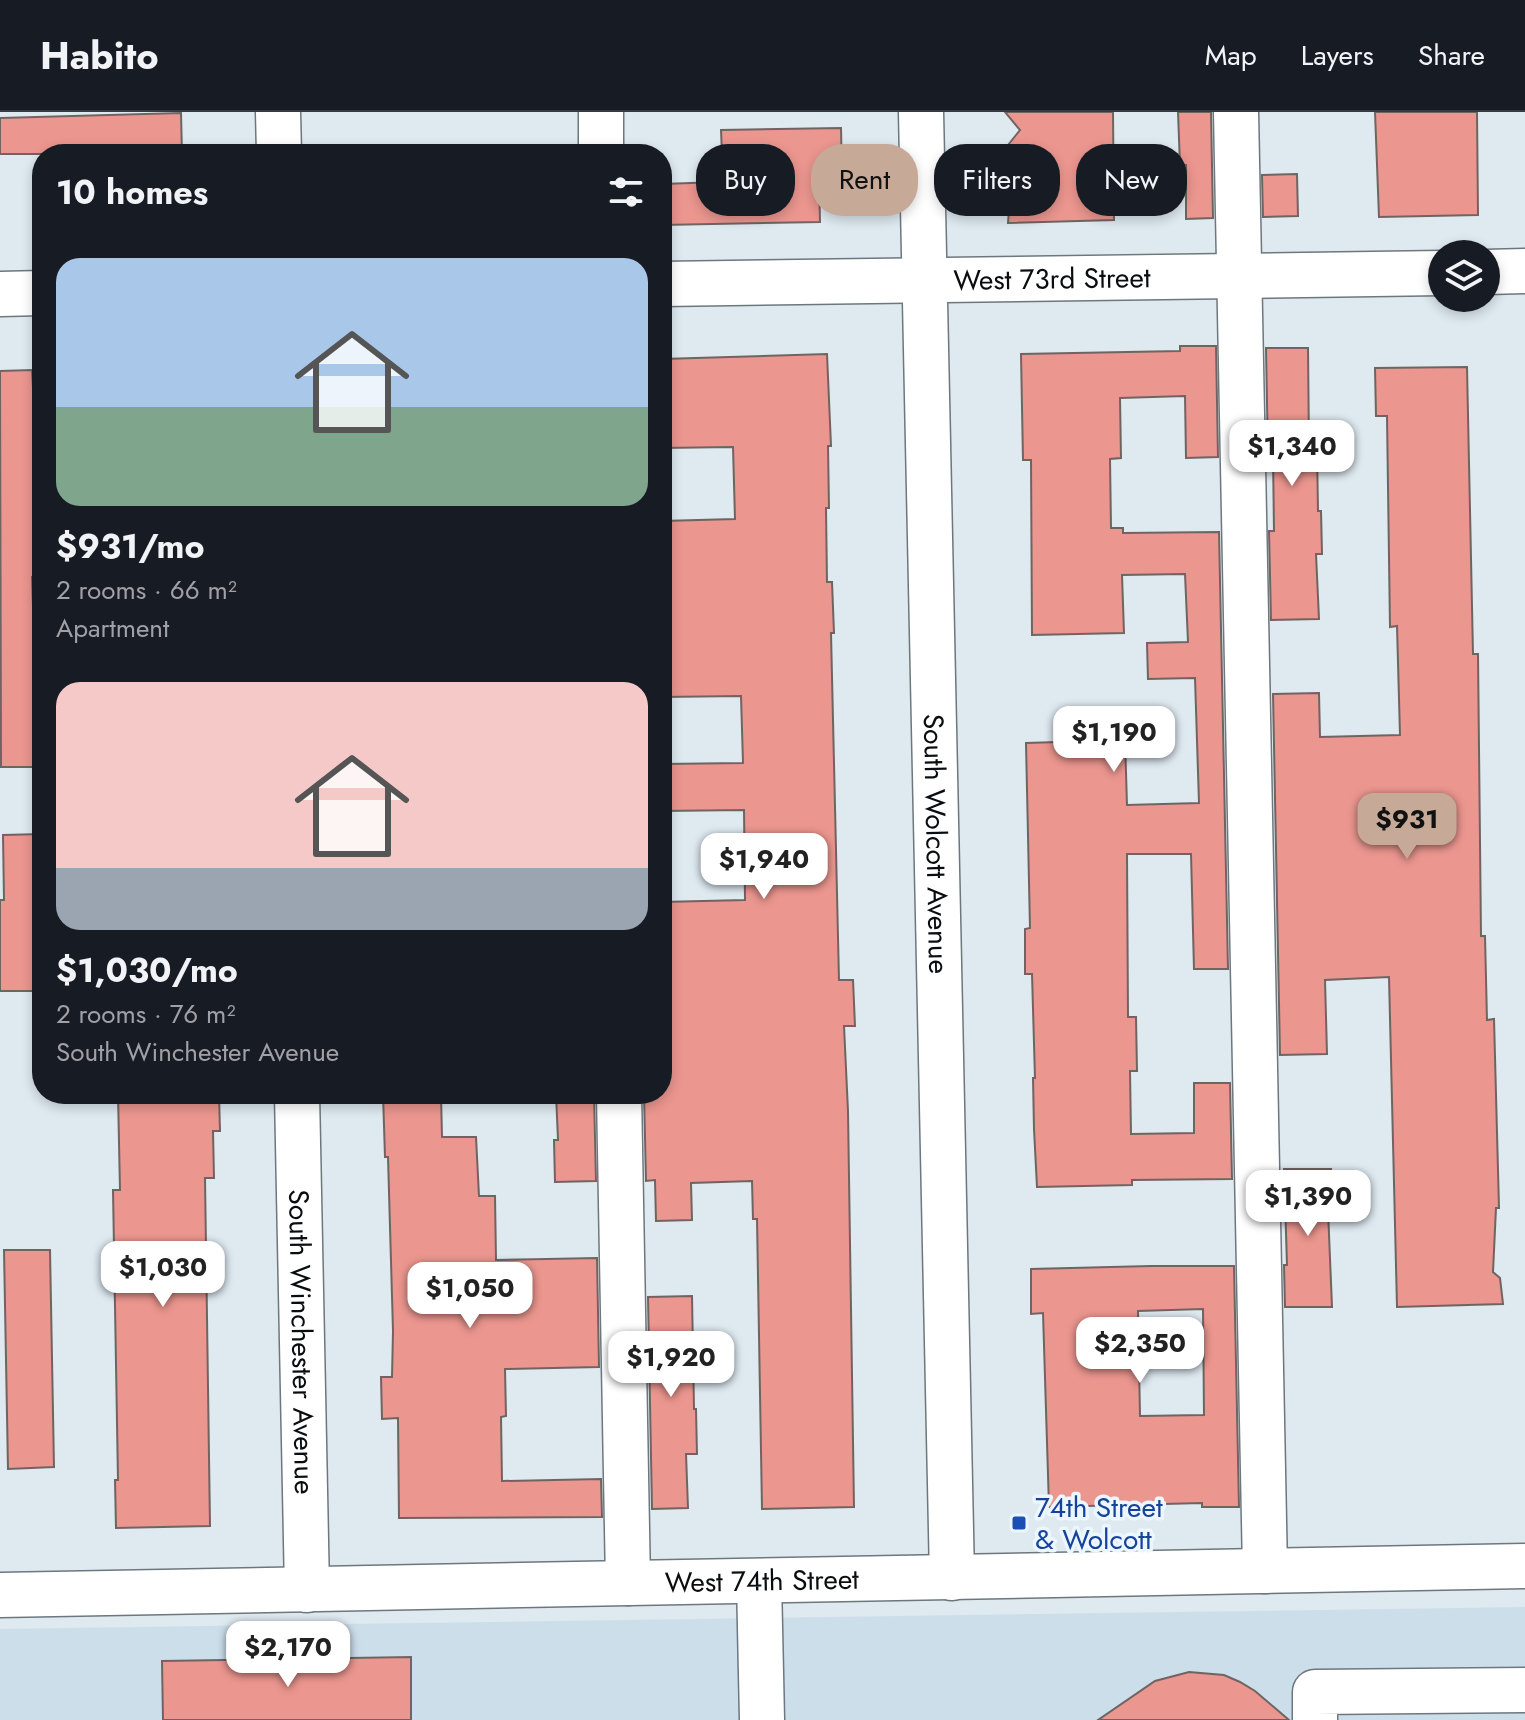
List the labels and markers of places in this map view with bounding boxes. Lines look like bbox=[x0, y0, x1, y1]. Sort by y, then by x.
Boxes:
pin: $1,340 bbox=[1227, 420, 1357, 488]
pin: $1,190 bbox=[1049, 706, 1179, 774]
pin: $931 bbox=[1360, 793, 1454, 861]
pin: $1,940 bbox=[699, 833, 829, 901]
pin: $1,390 bbox=[1243, 1170, 1373, 1238]
pin: $1,030 bbox=[98, 1241, 228, 1309]
pin: $1,050 bbox=[405, 1262, 535, 1330]
pin: $2,350 bbox=[1075, 1317, 1205, 1385]
pin: $1,920 bbox=[606, 1331, 736, 1399]
place label: 74th Street & Wolcott bbox=[1035, 1487, 1163, 1560]
marker: 74th Street & Wolcott bbox=[1010, 1514, 1028, 1532]
pin: $2,170 bbox=[223, 1621, 353, 1689]

